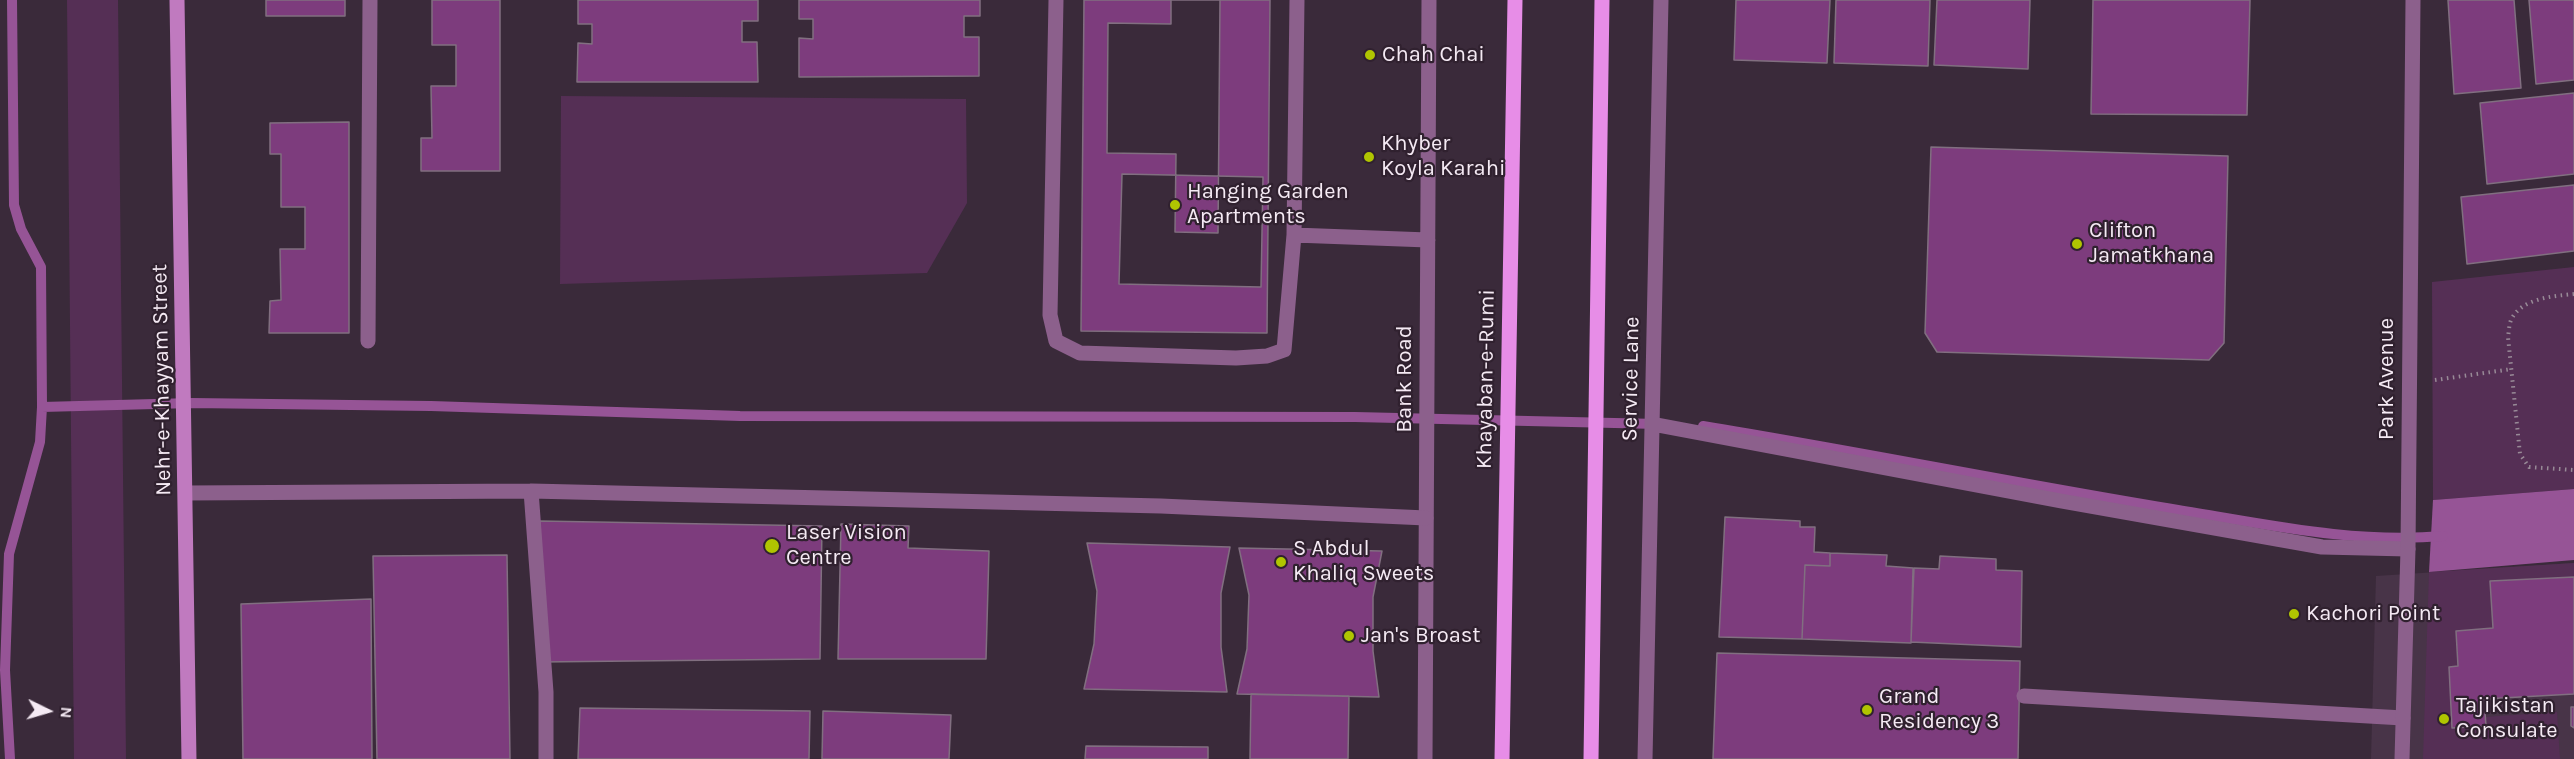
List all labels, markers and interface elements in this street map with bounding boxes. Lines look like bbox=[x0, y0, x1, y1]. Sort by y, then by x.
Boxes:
place label: Chah Chai bbox=[1382, 42, 1485, 68]
marker: Chah Chai bbox=[1363, 48, 1377, 62]
place label: Khyber Koyla Karahi bbox=[1381, 131, 1505, 182]
marker: Khyber Koyla Karahi bbox=[1362, 150, 1376, 164]
place label: Hanging Garden Apartments bbox=[1187, 179, 1349, 230]
marker: Hanging Garden Apartments bbox=[1168, 198, 1182, 212]
place label: Clifton Jamatkhana bbox=[2089, 218, 2214, 270]
marker: Clifton Jamatkhana bbox=[2070, 237, 2084, 251]
street label: Nehr-e-Khayyam Street bbox=[147, 264, 177, 496]
street label: Khayaban-e-Rumi bbox=[1471, 289, 1501, 469]
street label: Service Lane bbox=[1617, 316, 1645, 442]
street label: Park Avenue bbox=[2374, 318, 2400, 440]
street label: Bank Road bbox=[1392, 325, 1418, 433]
place label: Laser Vision Centre bbox=[786, 520, 907, 572]
place label: S Abdul Khaliq Sweets bbox=[1293, 536, 1434, 588]
marker: Laser Vision Centre bbox=[763, 537, 781, 555]
marker: S Abdul Khaliq Sweets bbox=[1274, 555, 1288, 569]
place label: Kachori Point bbox=[2306, 601, 2440, 627]
marker: Kachori Point bbox=[2287, 607, 2301, 621]
place label: Jan's Broast bbox=[1361, 623, 1481, 649]
marker: Jan's Broast bbox=[1342, 629, 1356, 643]
north arrow bbox=[18, 681, 78, 741]
place label: Grand Residency 3 bbox=[1879, 684, 1999, 736]
place label: Tajikistan Consulate bbox=[2456, 693, 2558, 744]
marker: Grand Residency 3 bbox=[1860, 703, 1874, 717]
text: N bbox=[56, 706, 76, 719]
marker: Tajikistan Consulate bbox=[2437, 712, 2451, 726]

